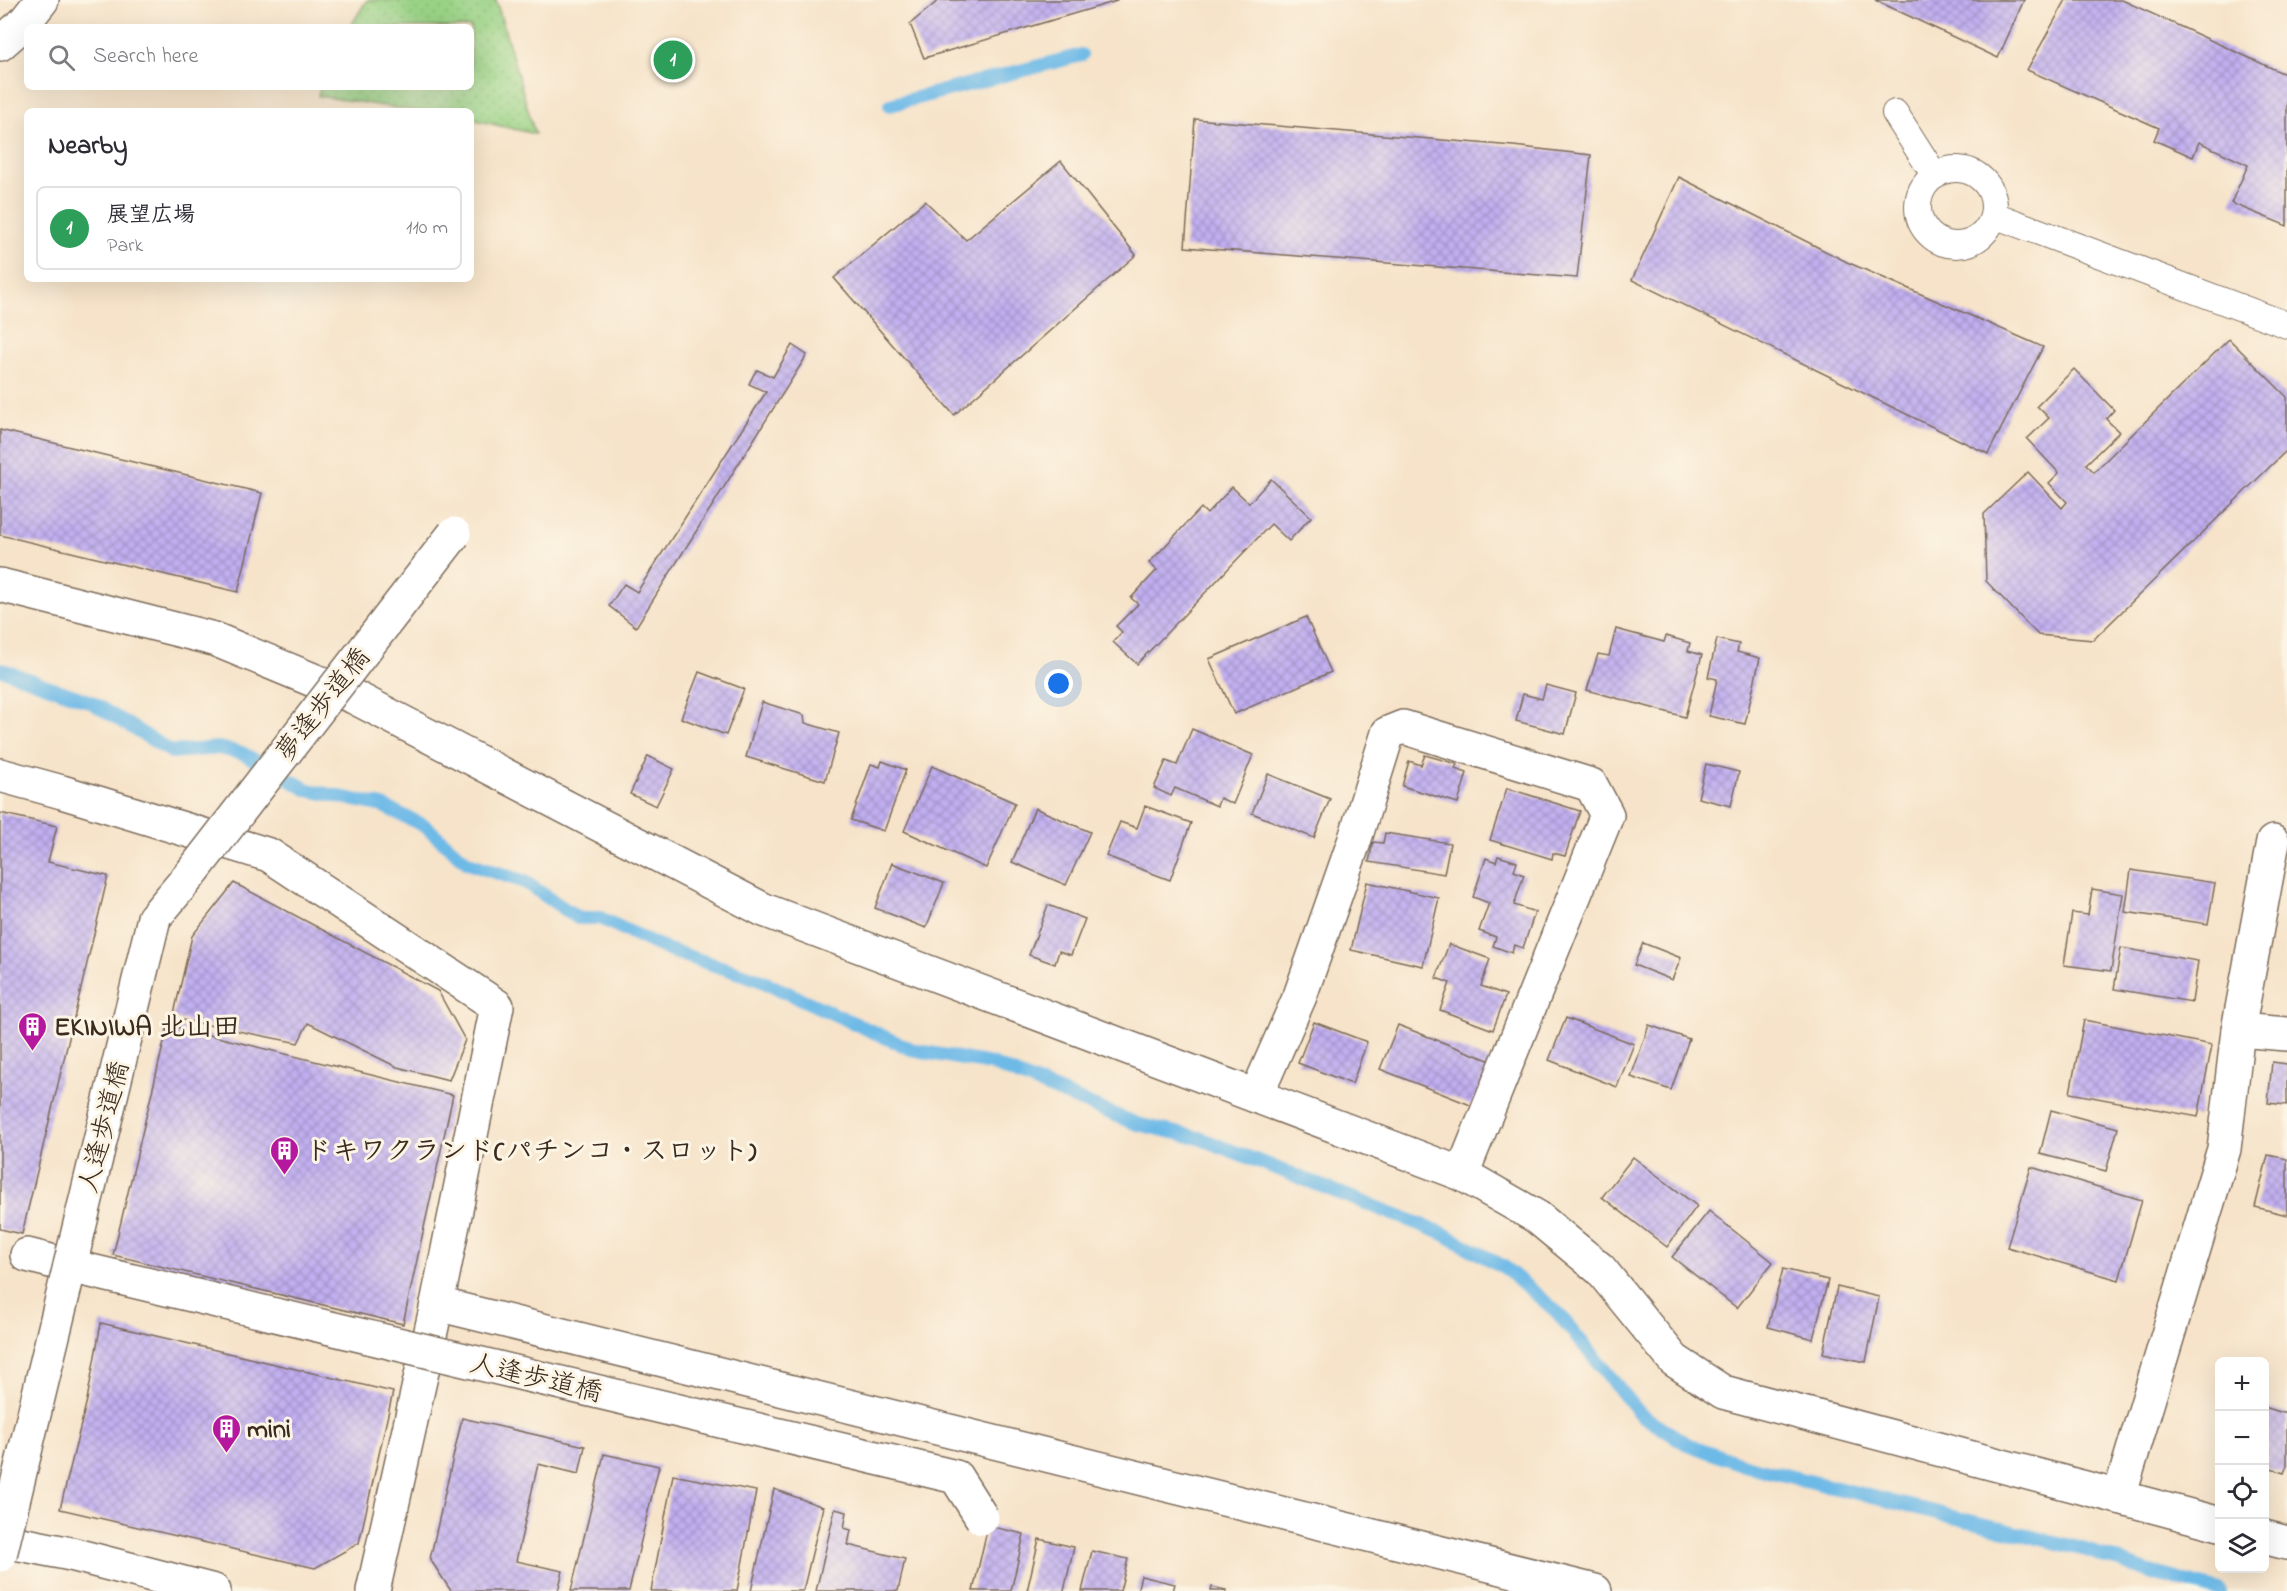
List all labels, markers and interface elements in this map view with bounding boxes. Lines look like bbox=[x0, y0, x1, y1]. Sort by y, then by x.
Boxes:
search box bbox=[24, 24, 474, 90]
pin: 1 bbox=[654, 38, 692, 82]
icon: search bbox=[45, 41, 78, 74]
text: Search here bbox=[93, 41, 198, 73]
text: Nearby bbox=[48, 128, 127, 166]
text: 展望広場 bbox=[107, 200, 195, 232]
text: 1 bbox=[66, 214, 73, 243]
text: 110 m bbox=[406, 214, 448, 243]
text: Park bbox=[107, 232, 143, 261]
street label: 夢逢歩道橋 bbox=[267, 640, 381, 771]
your location bbox=[1044, 669, 1073, 698]
place label: EKINIWA 北山田 bbox=[54, 1009, 240, 1048]
building icon: EKINIWA 北山田 bbox=[17, 1010, 49, 1052]
street label: 人逢歩道橋 bbox=[70, 1057, 141, 1198]
place label: ドキワクランド(パチンコ・スロット) bbox=[305, 1133, 756, 1172]
building icon: ドキワクランド(パチンコ・スロット) bbox=[268, 1134, 300, 1176]
street label: 人逢歩道橋 bbox=[465, 1345, 606, 1414]
map controls bbox=[2215, 1357, 2269, 1573]
button: + bbox=[2215, 1357, 2269, 1411]
place label: mini bbox=[247, 1411, 291, 1450]
button: − bbox=[2215, 1411, 2269, 1465]
building icon: mini bbox=[210, 1412, 242, 1454]
button: locate bbox=[2215, 1465, 2269, 1519]
button: layers bbox=[2215, 1519, 2269, 1573]

